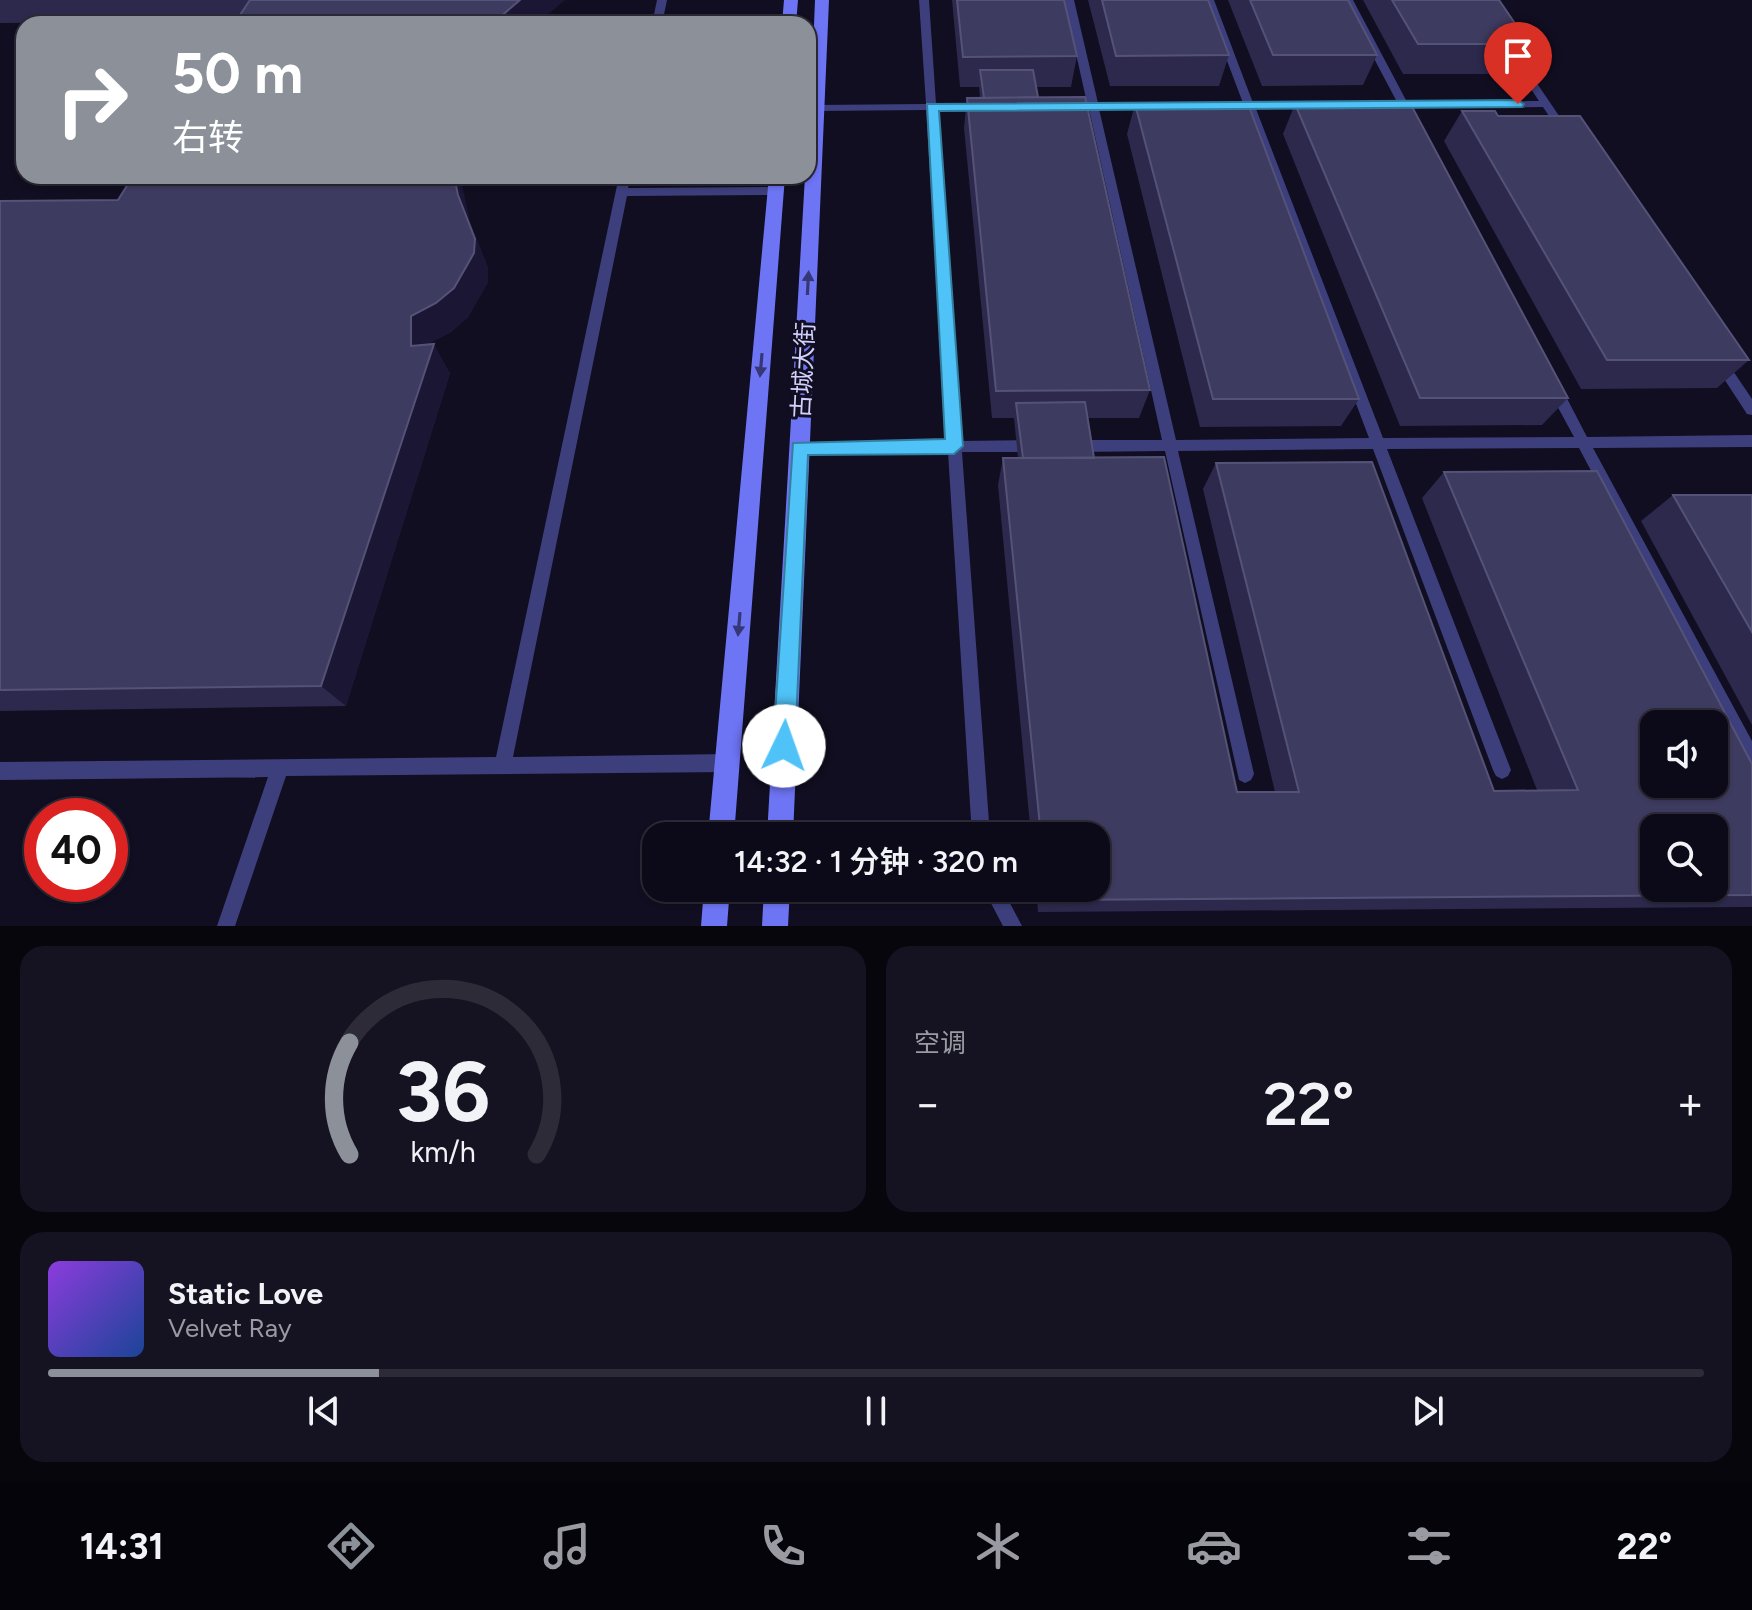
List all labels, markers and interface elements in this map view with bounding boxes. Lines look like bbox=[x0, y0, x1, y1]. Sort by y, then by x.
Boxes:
pin bbox=[1484, 22, 1552, 104]
icon: arrive bbox=[1496, 34, 1540, 78]
text: 50 m bbox=[172, 40, 303, 107]
icon: right bbox=[40, 48, 144, 152]
text: 右转 bbox=[172, 116, 244, 159]
one-way arrow bbox=[801, 270, 814, 295]
street label: 古城大街 bbox=[786, 321, 820, 419]
one-way arrow bbox=[754, 353, 767, 378]
one-way arrow bbox=[732, 612, 745, 637]
position arrow bbox=[742, 704, 826, 788]
map controls bbox=[1640, 710, 1728, 902]
button: sound bbox=[1640, 710, 1728, 798]
speed limit sign: 40 bbox=[24, 798, 128, 902]
button: search bbox=[1640, 814, 1728, 902]
text: 14:32 · 1 分钟 · 320 m bbox=[734, 843, 1018, 880]
text: 空调 bbox=[914, 1027, 966, 1059]
text: 36 bbox=[396, 1042, 490, 1142]
text: 22° bbox=[1264, 1068, 1354, 1140]
text: − bbox=[914, 1077, 941, 1130]
text: + bbox=[1677, 1077, 1704, 1130]
text: km/h bbox=[410, 1135, 476, 1169]
text: Static Love bbox=[168, 1275, 323, 1312]
text: Velvet Ray bbox=[168, 1312, 292, 1344]
icon: previous bbox=[302, 1389, 346, 1433]
icon: pause bbox=[854, 1389, 898, 1433]
icon: next bbox=[1406, 1389, 1450, 1433]
icon: directions bbox=[323, 1518, 379, 1574]
icon: music bbox=[539, 1518, 595, 1574]
icon: phone bbox=[755, 1518, 811, 1574]
icon: climate bbox=[970, 1518, 1026, 1574]
icon: car bbox=[1186, 1518, 1242, 1574]
icon: filters bbox=[1401, 1518, 1457, 1574]
text: 14:31 bbox=[80, 1525, 164, 1568]
text: 22° bbox=[1617, 1525, 1672, 1568]

